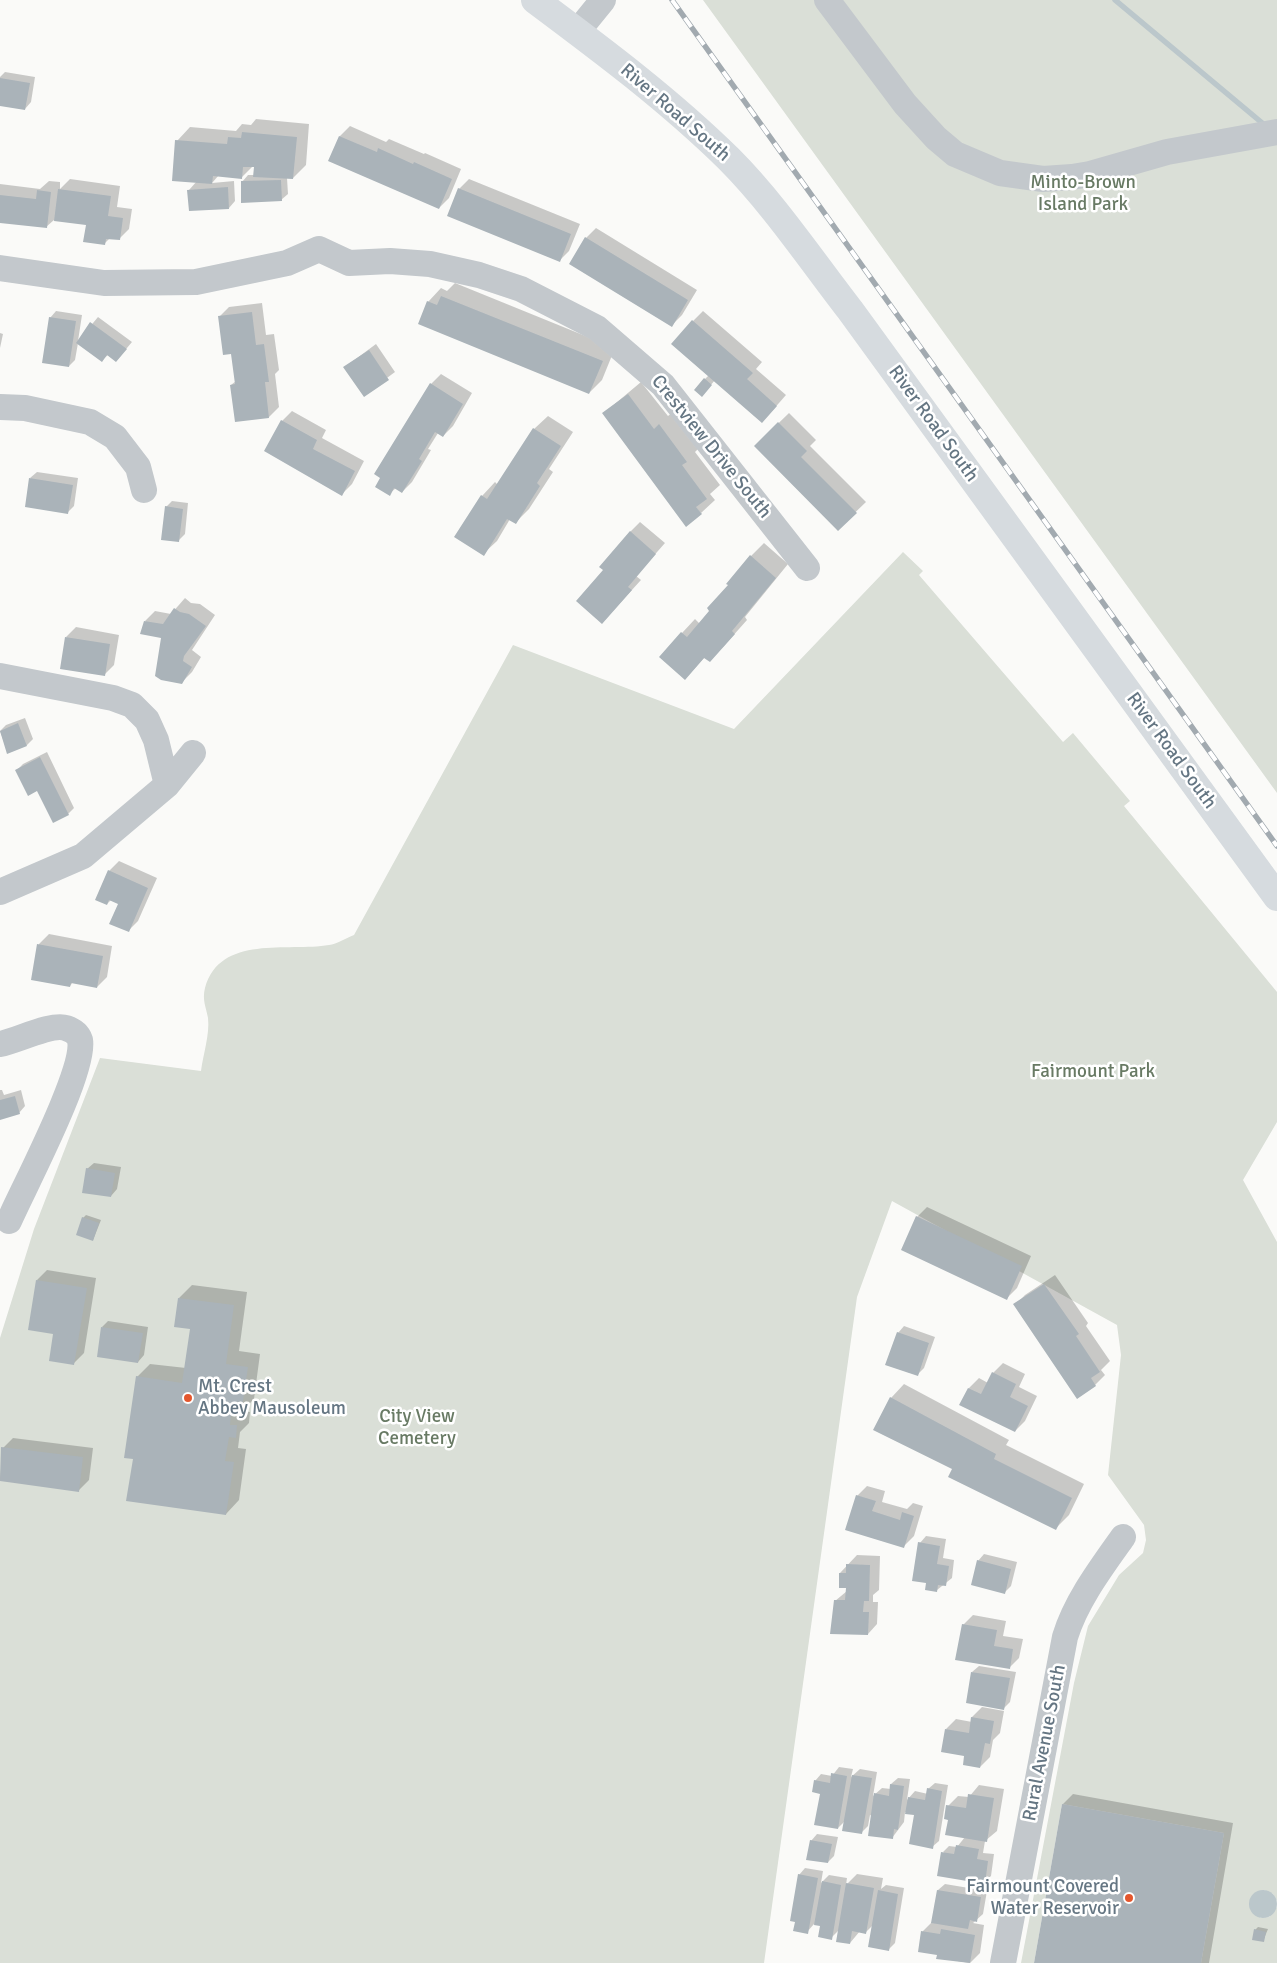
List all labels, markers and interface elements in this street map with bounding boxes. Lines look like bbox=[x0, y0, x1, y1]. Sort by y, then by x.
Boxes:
street label: River Road South bbox=[615, 59, 735, 167]
park label: Minto-Brown Island Park bbox=[1030, 172, 1136, 216]
street label: River Road South bbox=[883, 361, 983, 487]
street label: Crestview Drive South bbox=[646, 371, 776, 523]
street label: River Road South bbox=[1121, 688, 1221, 814]
park label: Fairmount Park bbox=[1031, 1061, 1155, 1083]
place label: Mt. Crest Abbey Mausoleum bbox=[198, 1376, 346, 1420]
marker: Mt. Crest Abbey Mausoleum bbox=[182, 1392, 194, 1404]
park label: City View Cemetery bbox=[378, 1406, 456, 1450]
street label: Rural Avenue South bbox=[1019, 1663, 1071, 1823]
place label: Fairmount Covered Water Reservoir bbox=[966, 1876, 1119, 1920]
marker: Fairmount Covered Water Reservoir bbox=[1123, 1892, 1135, 1904]

